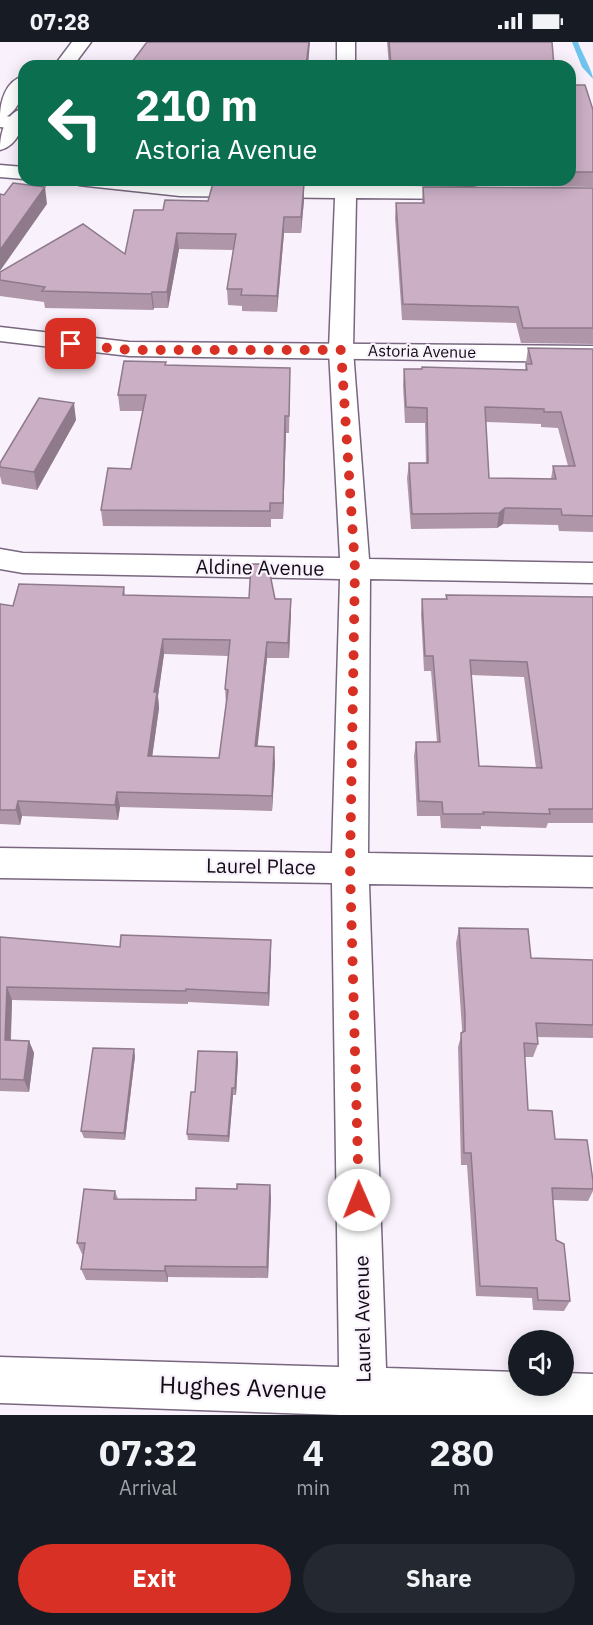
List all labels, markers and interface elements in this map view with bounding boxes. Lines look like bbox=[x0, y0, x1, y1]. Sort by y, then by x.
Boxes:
text: 07:28 bbox=[30, 7, 90, 36]
text: 210 m bbox=[135, 78, 258, 133]
icon: left bbox=[36, 84, 114, 162]
text: Astoria Avenue bbox=[135, 131, 317, 166]
pin bbox=[45, 318, 96, 369]
icon: arrive bbox=[54, 327, 87, 360]
street label: Astoria Avenue bbox=[368, 340, 476, 362]
street label: Aldine Avenue bbox=[195, 552, 325, 582]
street label: Laurel Place bbox=[206, 852, 316, 880]
position arrow bbox=[327, 1168, 391, 1232]
street label: Laurel Avenue bbox=[347, 1255, 377, 1383]
map controls bbox=[508, 1330, 574, 1396]
button: sound bbox=[508, 1330, 574, 1396]
street label: Hughes Avenue bbox=[159, 1368, 327, 1406]
text: 07:32 bbox=[99, 1429, 197, 1476]
text: 4 bbox=[302, 1429, 324, 1476]
text: 280 bbox=[429, 1429, 494, 1476]
text: Arrival bbox=[119, 1474, 177, 1501]
text: min bbox=[296, 1474, 330, 1501]
text: m bbox=[453, 1474, 470, 1501]
button: Exit bbox=[18, 1544, 291, 1613]
button: Share bbox=[303, 1544, 575, 1613]

